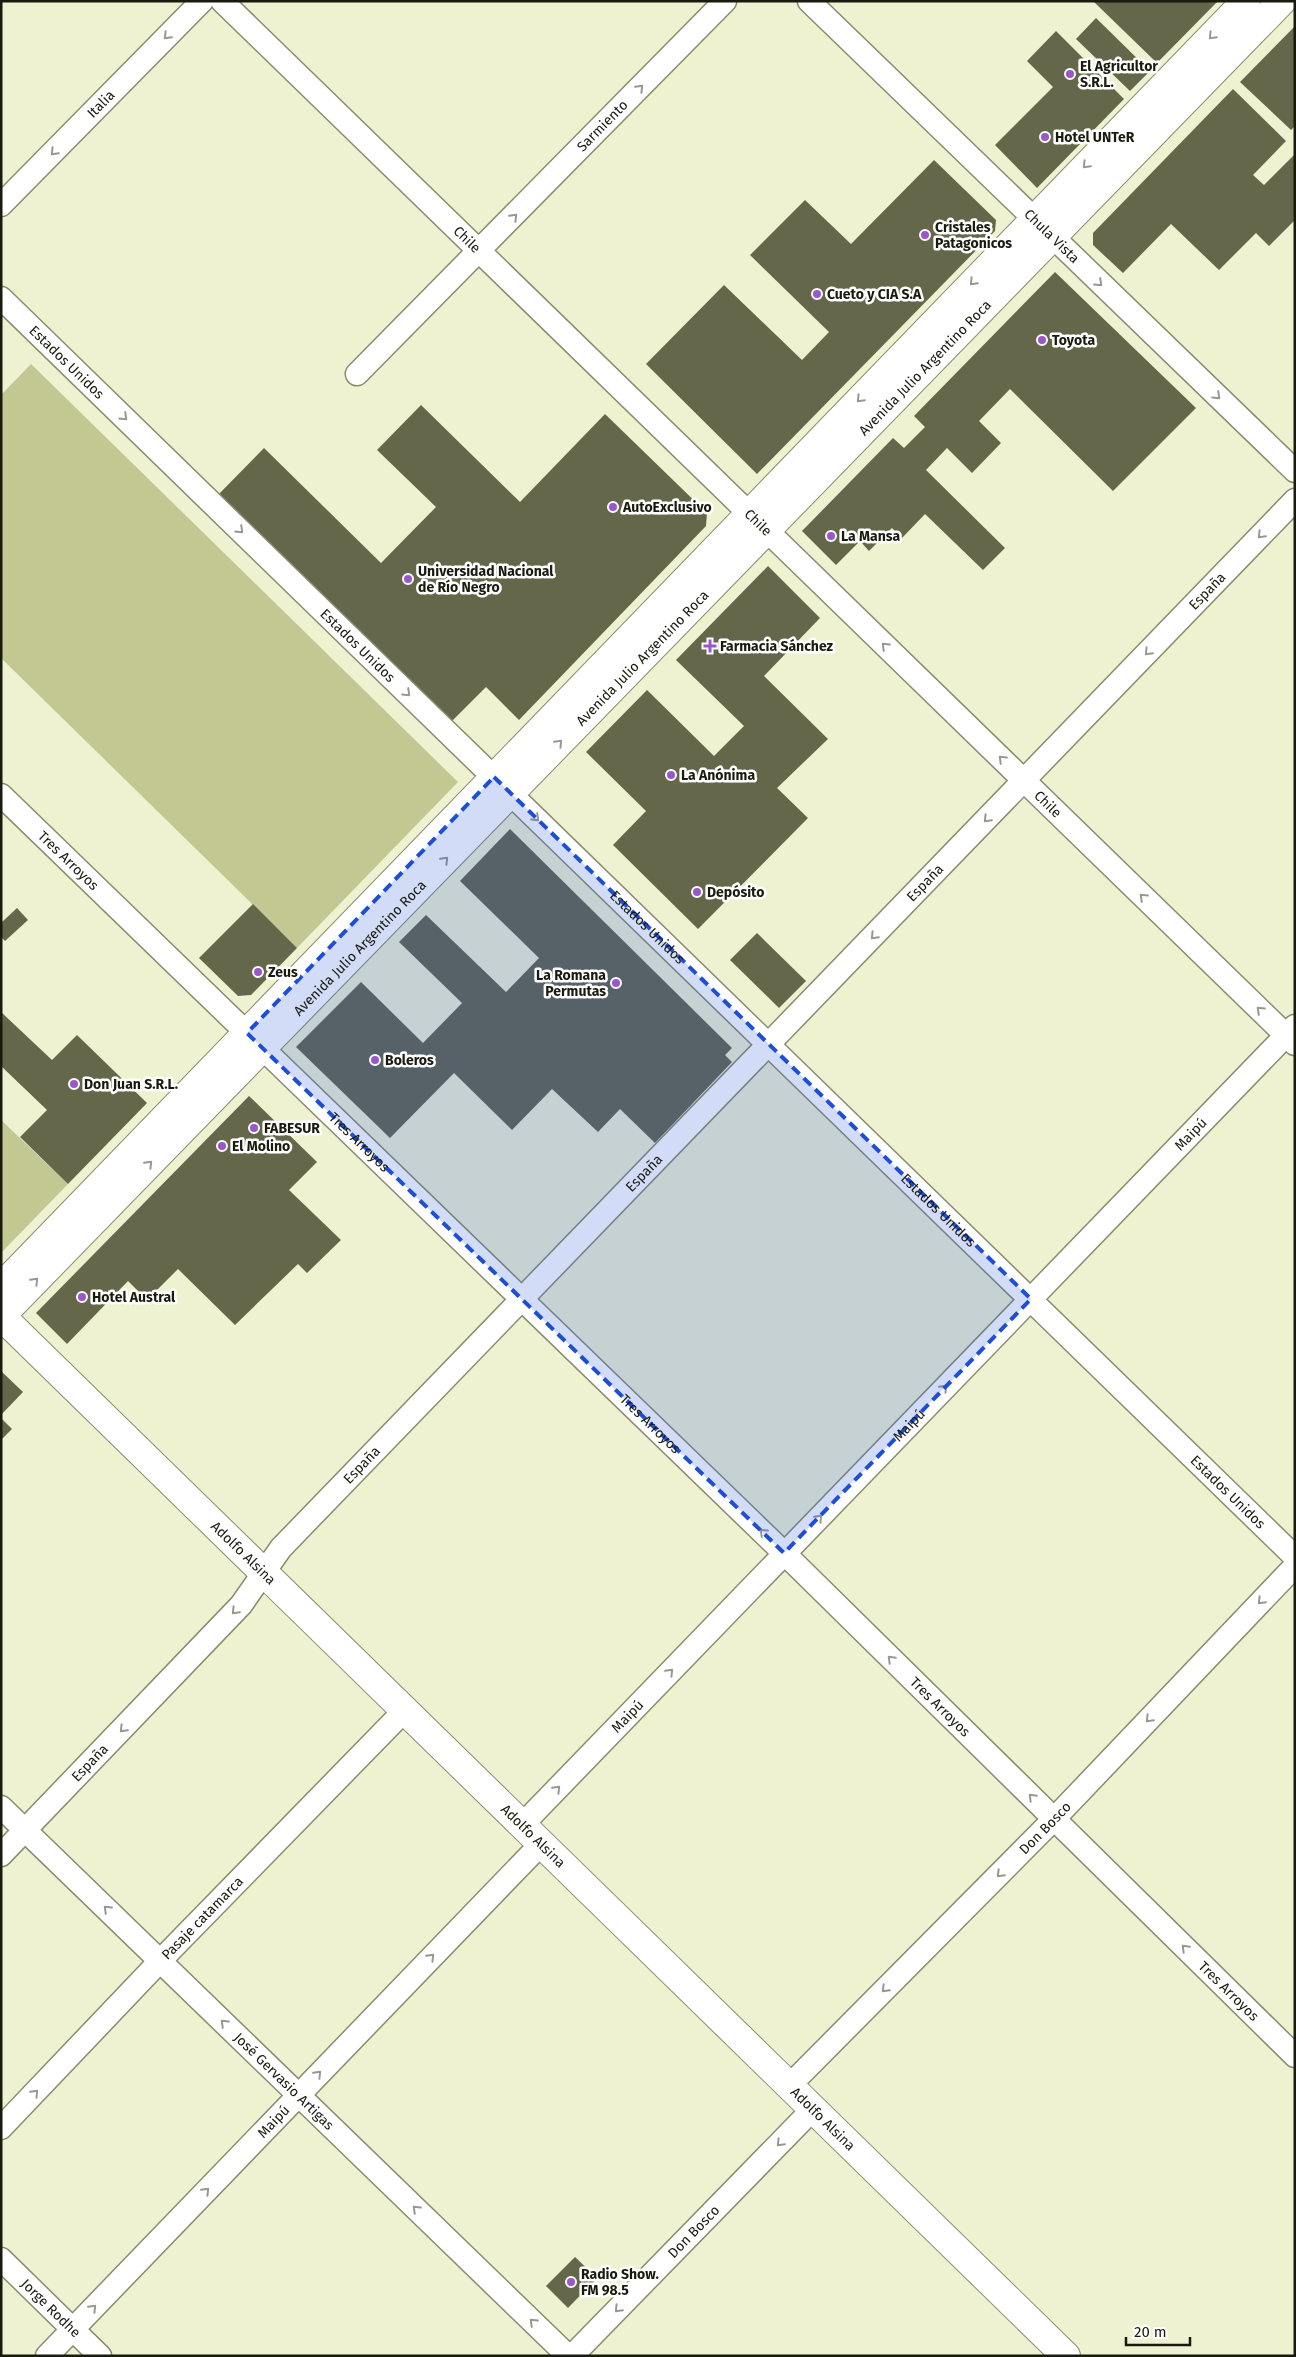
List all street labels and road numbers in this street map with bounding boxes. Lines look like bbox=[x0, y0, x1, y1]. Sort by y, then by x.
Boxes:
street label: Italia bbox=[83, 86, 118, 121]
street label: Sarmiento bbox=[573, 96, 631, 155]
street label: Chula Vista bbox=[1021, 205, 1083, 267]
street label: Chile bbox=[450, 222, 484, 256]
street label: Avenida Julio Argentino Roca bbox=[855, 296, 995, 439]
street label: Estados Unidos bbox=[26, 322, 108, 403]
street label: Chile bbox=[741, 505, 776, 539]
street label: España bbox=[1185, 569, 1229, 613]
street label: Avenida Julio Argentino Roca bbox=[572, 586, 712, 729]
street label: Estados Unidos bbox=[317, 605, 399, 686]
street label: Chile bbox=[1031, 787, 1065, 821]
street label: Tres Arroyos bbox=[35, 827, 103, 894]
street label: España bbox=[903, 860, 947, 905]
street label: Avenida Julio Argentino Roca bbox=[290, 876, 430, 1019]
street label: Estados Unidos bbox=[606, 887, 689, 968]
street label: Tres Arroyos bbox=[326, 1109, 394, 1176]
street label: Maipú bbox=[1171, 1114, 1210, 1154]
street label: España bbox=[622, 1151, 666, 1195]
street label: Estados Unidos bbox=[897, 1170, 980, 1251]
street label: Tres Arroyos bbox=[617, 1391, 685, 1457]
street label: Maipú bbox=[889, 1405, 929, 1445]
street label: España bbox=[340, 1442, 384, 1487]
street label: Estados Unidos bbox=[1187, 1452, 1269, 1532]
street label: Adolfo Alsina bbox=[208, 1518, 279, 1588]
street label: Tres Arroyos bbox=[907, 1673, 974, 1740]
street label: Maipú bbox=[608, 1696, 647, 1736]
street label: España bbox=[68, 1740, 112, 1785]
street label: Don Bosco bbox=[1015, 1798, 1074, 1858]
street label: Adolfo Alsina bbox=[497, 1800, 569, 1871]
street label: Pasaje catamarca bbox=[158, 1873, 247, 1963]
street label: Tres Arroyos bbox=[1195, 1958, 1263, 2025]
street label: José Gervasio Artigas bbox=[231, 2029, 338, 2134]
street label: Adolfo Alsina bbox=[787, 2083, 859, 2154]
street label: Maipú bbox=[254, 2101, 293, 2141]
street label: Don Bosco bbox=[664, 2202, 723, 2261]
street label: Jorge Rodhe bbox=[18, 2275, 84, 2341]

